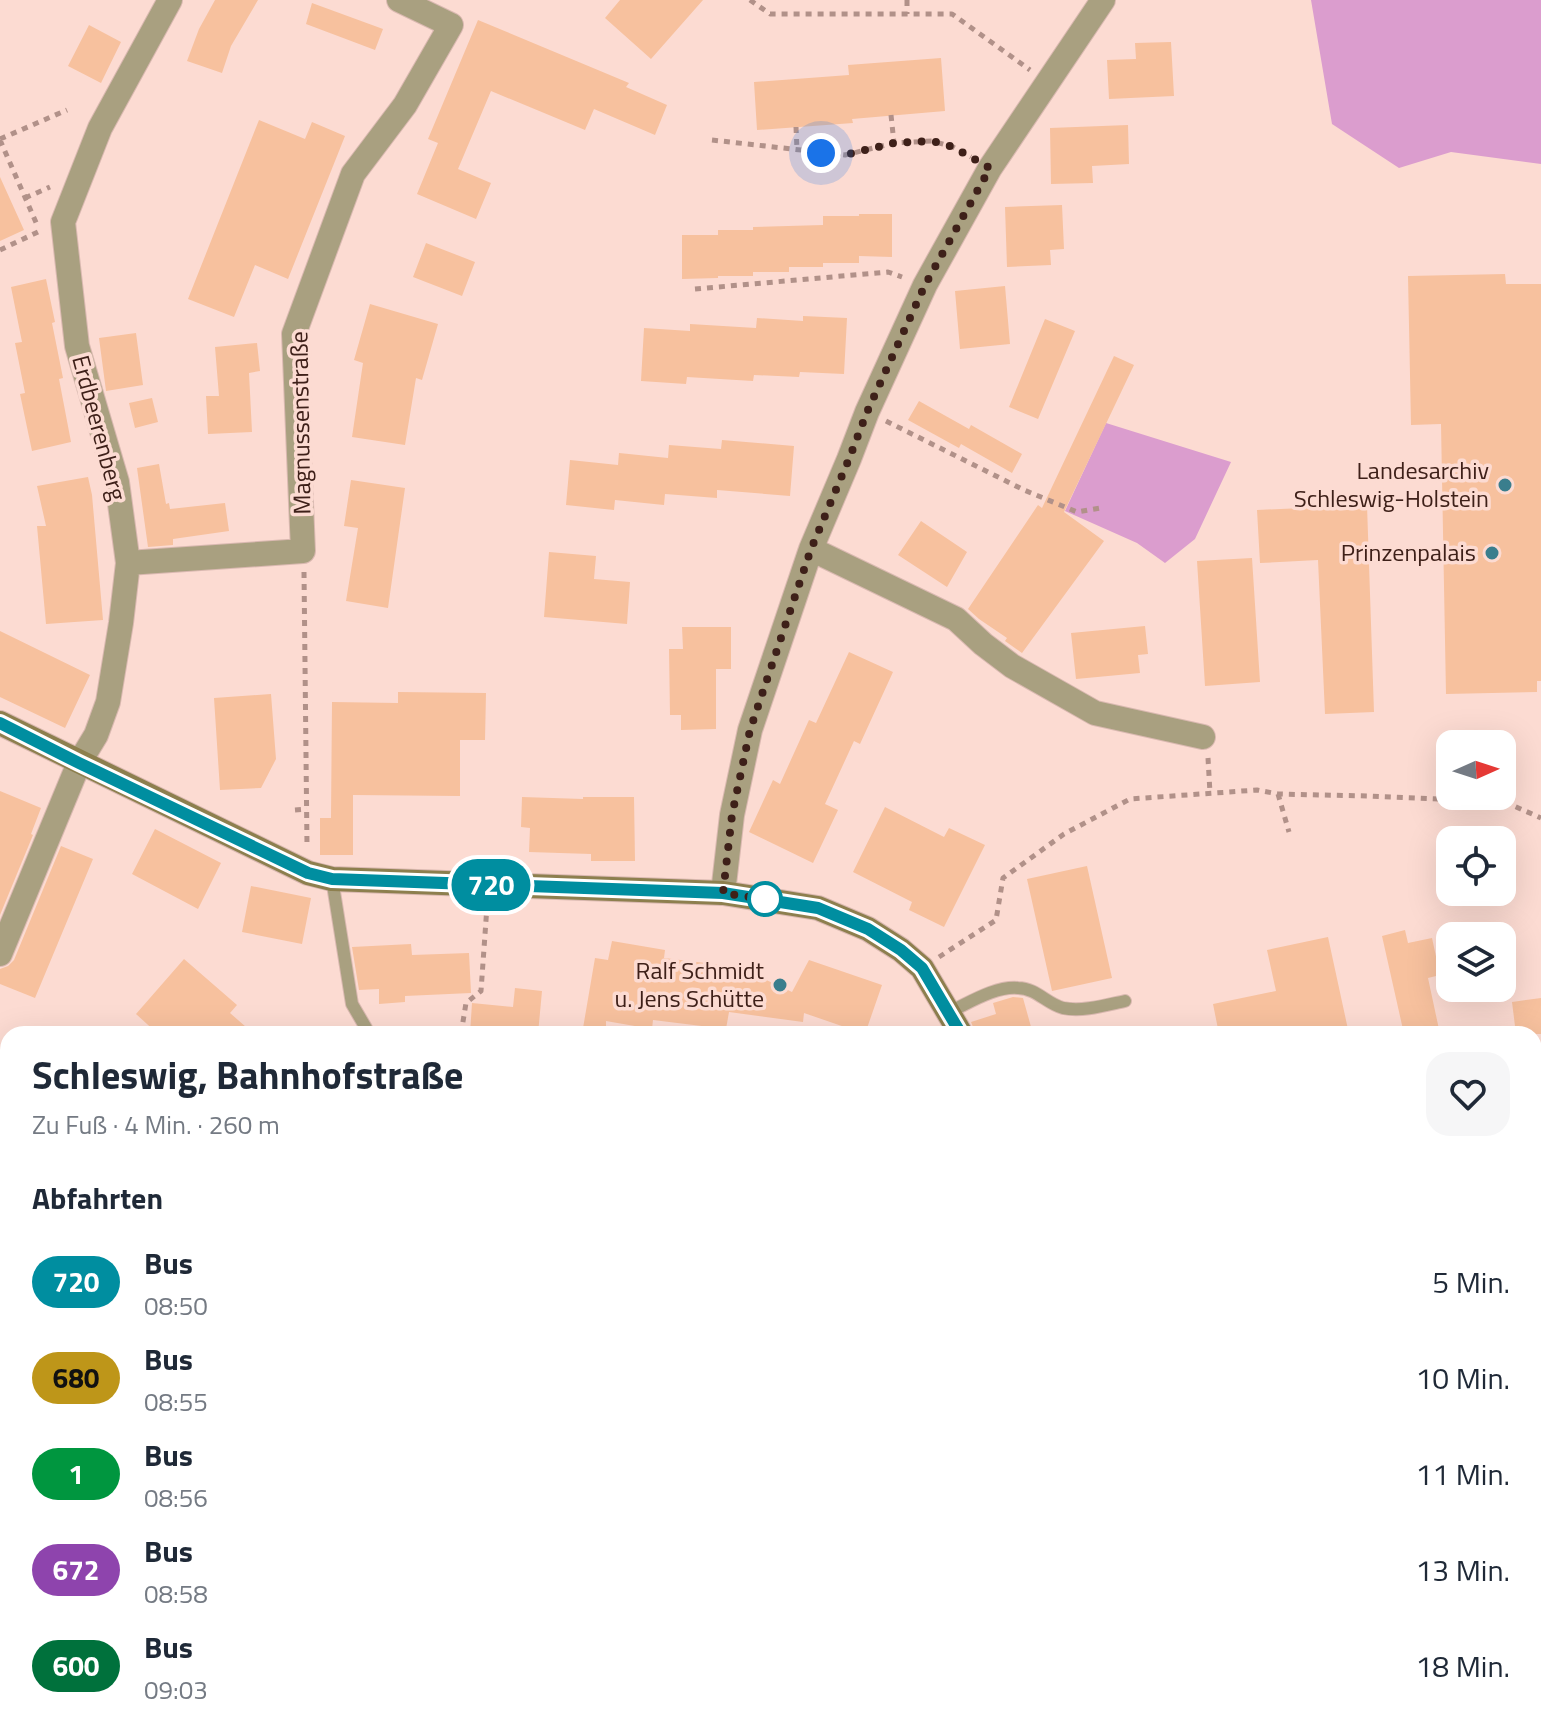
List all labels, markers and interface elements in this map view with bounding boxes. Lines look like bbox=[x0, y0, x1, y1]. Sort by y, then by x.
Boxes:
your location bbox=[801, 133, 841, 173]
street label: Magnussenstraße bbox=[280, 331, 320, 515]
street label: Erdbeerenberg bbox=[63, 351, 137, 504]
place label: Landesarchiv Schleswig-Holstein bbox=[1294, 452, 1489, 516]
marker: Landesarchiv Schleswig-Holstein bbox=[1496, 476, 1514, 494]
place label: Prinzenpalais bbox=[1341, 534, 1476, 570]
marker: Prinzenpalais bbox=[1483, 544, 1501, 562]
north arrow bbox=[1436, 730, 1516, 810]
map controls bbox=[1436, 730, 1516, 1002]
button: locate bbox=[1436, 826, 1516, 906]
line badge: 720 bbox=[445, 859, 537, 911]
text: 720 bbox=[467, 863, 515, 906]
unlabelled marker bbox=[748, 882, 782, 916]
button: layers bbox=[1436, 922, 1516, 1002]
place label: Ralf Schmidt u. Jens Schütte bbox=[614, 952, 765, 1016]
marker: Ralf Schmidt u. Jens Schütte bbox=[771, 976, 789, 994]
text: Schleswig, Bahnhofstraße bbox=[32, 1046, 463, 1104]
button: heart bbox=[1426, 1052, 1510, 1136]
text: Zu Fuß · 4 Min. · 260 m bbox=[32, 1105, 280, 1144]
text: Abfahrten bbox=[32, 1175, 163, 1221]
text: Bus bbox=[144, 1240, 193, 1286]
text: 5 Min. bbox=[1432, 1259, 1510, 1305]
text: 720 bbox=[52, 1260, 100, 1303]
text: 08:50 bbox=[144, 1286, 208, 1325]
text: Bus bbox=[144, 1336, 193, 1382]
text: 10 Min. bbox=[1415, 1355, 1510, 1401]
text: 680 bbox=[52, 1356, 100, 1399]
text: 08:55 bbox=[144, 1382, 208, 1421]
text: Bus bbox=[144, 1432, 193, 1478]
text: 11 Min. bbox=[1415, 1451, 1510, 1497]
text: 1 bbox=[68, 1452, 84, 1495]
text: 08:56 bbox=[144, 1478, 208, 1517]
text: Bus bbox=[144, 1528, 193, 1574]
text: 13 Min. bbox=[1415, 1547, 1510, 1593]
text: 672 bbox=[52, 1548, 100, 1591]
text: 08:58 bbox=[144, 1574, 208, 1613]
text: Bus bbox=[144, 1624, 193, 1670]
text: 18 Min. bbox=[1415, 1643, 1510, 1689]
text: 600 bbox=[52, 1644, 100, 1687]
text: 09:03 bbox=[144, 1670, 208, 1709]

